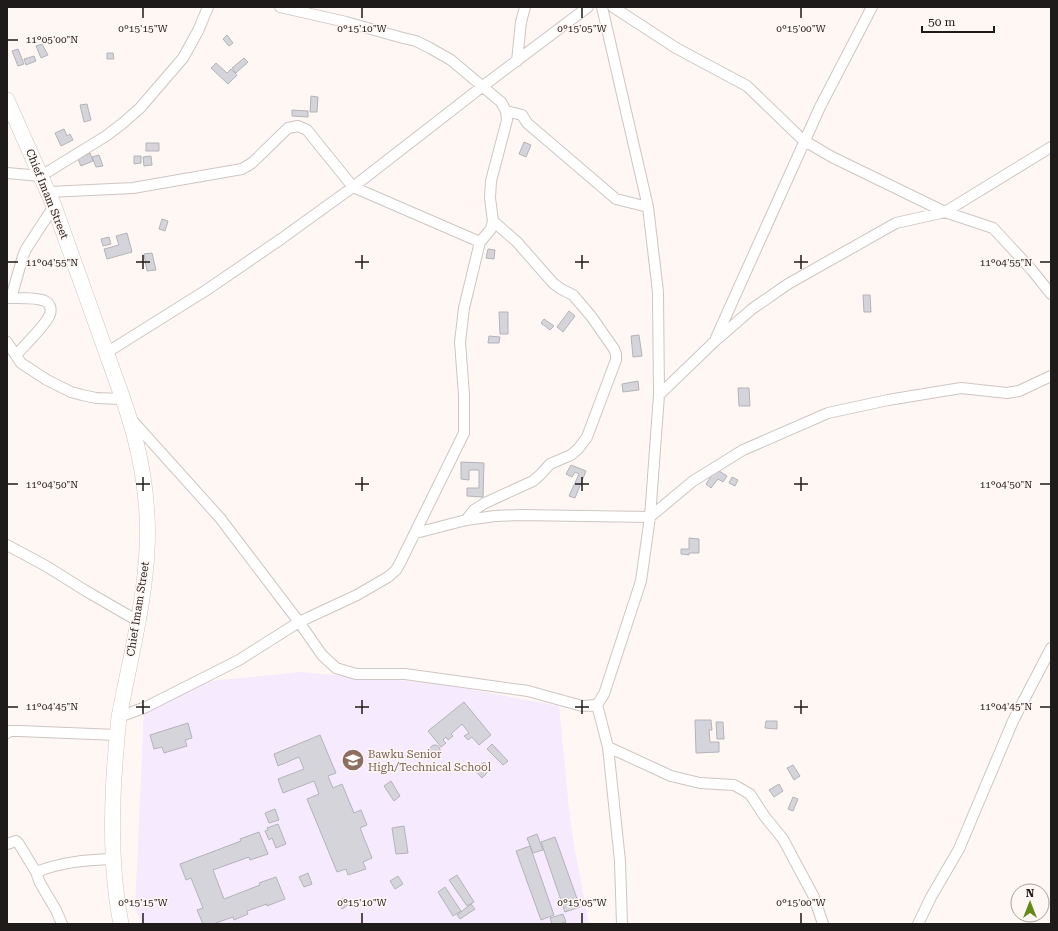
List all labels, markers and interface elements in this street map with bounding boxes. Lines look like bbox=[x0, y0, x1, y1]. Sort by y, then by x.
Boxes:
scale bar bbox=[922, 8, 994, 34]
text: 50 m bbox=[928, 15, 955, 29]
text: 0°15'15"W bbox=[118, 23, 169, 34]
text: 0°15'10"W bbox=[337, 23, 388, 34]
text: 0°15'05"W bbox=[557, 23, 608, 34]
text: 0°15'00"W bbox=[776, 23, 827, 34]
text: 11°05'00"N bbox=[26, 34, 78, 45]
street label: Chief Imam Street bbox=[23, 147, 71, 241]
text: 11°04'55"N bbox=[26, 257, 78, 268]
text: 11°04'55"N bbox=[980, 257, 1032, 268]
text: 11°04'50"N bbox=[26, 479, 78, 490]
text: 11°04'50"N bbox=[980, 479, 1032, 490]
street label: Chief Imam Street bbox=[124, 561, 152, 657]
text: 11°04'45"N bbox=[26, 701, 78, 712]
text: 11°04'45"N bbox=[980, 701, 1032, 712]
school or university icon: Bawku Senior High/Technical School bbox=[340, 747, 366, 773]
place label: Bawku Senior High/Technical School bbox=[368, 748, 492, 774]
north arrow bbox=[1010, 883, 1050, 923]
text: N bbox=[1026, 887, 1035, 900]
text: 0°15'15"W bbox=[118, 897, 169, 908]
text: 0°15'10"W bbox=[337, 897, 388, 908]
text: 0°15'05"W bbox=[557, 897, 608, 908]
text: 0°15'00"W bbox=[776, 897, 827, 908]

